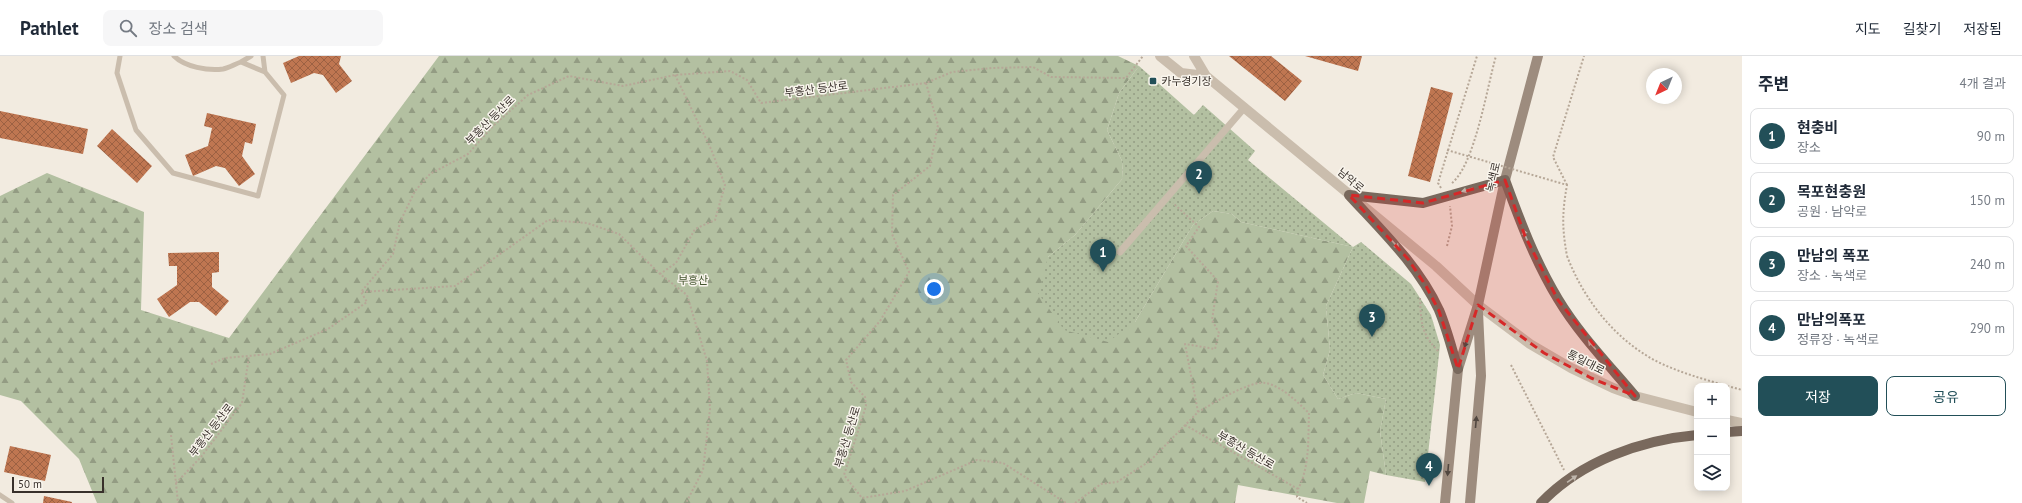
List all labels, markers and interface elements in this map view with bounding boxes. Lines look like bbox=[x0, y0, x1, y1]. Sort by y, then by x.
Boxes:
search box bbox=[103, 10, 383, 46]
text: Pathlet bbox=[20, 16, 79, 40]
icon: search bbox=[117, 17, 139, 39]
text: 장소 검색 bbox=[149, 19, 208, 38]
text: 지도 bbox=[1855, 20, 1881, 38]
text: 길찾기 bbox=[1903, 20, 1941, 38]
text: 저장됨 bbox=[1963, 20, 2002, 38]
north arrow bbox=[1646, 68, 1682, 104]
text: 주변 bbox=[1758, 73, 1789, 95]
place label: 카누경기장 bbox=[1161, 74, 1212, 88]
text: 4개 결과 bbox=[1960, 75, 2006, 92]
marker: 카누경기장 bbox=[1148, 76, 1158, 86]
street label: 부흥산 등산로 bbox=[784, 78, 848, 100]
street label: 부흥산 등산로 bbox=[463, 93, 517, 147]
text: 현충비 bbox=[1797, 118, 1838, 137]
text: 1 bbox=[1768, 128, 1776, 145]
text: 90 m bbox=[1977, 128, 2005, 145]
text: 장소 bbox=[1797, 139, 1821, 156]
pin: 2 bbox=[1186, 161, 1212, 194]
street label: 녹색로 bbox=[1483, 161, 1503, 193]
street label: 남악로 bbox=[1335, 165, 1367, 195]
text: 목포현충원 bbox=[1797, 182, 1866, 201]
one-way arrow bbox=[1461, 187, 1473, 193]
text: 2 bbox=[1768, 192, 1776, 209]
text: 150 m bbox=[1970, 192, 2005, 209]
text: 공원 · 남악로 bbox=[1797, 203, 1867, 220]
one-way arrow bbox=[1521, 228, 1527, 240]
pin: 1 bbox=[1090, 239, 1116, 272]
one-way arrow bbox=[1390, 239, 1399, 249]
text: 만남의 폭포 bbox=[1797, 246, 1870, 265]
text: 3 bbox=[1768, 256, 1776, 273]
text: 240 m bbox=[1970, 256, 2005, 273]
text: 장소 · 녹색로 bbox=[1797, 267, 1867, 284]
park label: 부흥산 bbox=[678, 273, 708, 287]
your location bbox=[924, 279, 944, 299]
pin: 3 bbox=[1359, 304, 1385, 337]
text: 만남의폭포 bbox=[1797, 310, 1866, 329]
text: 4 bbox=[1768, 320, 1776, 337]
text: 290 m bbox=[1970, 320, 2005, 337]
text: 정류장 · 녹색로 bbox=[1797, 331, 1879, 348]
one-way arrow bbox=[1463, 336, 1469, 348]
one-way arrow bbox=[1588, 340, 1597, 350]
street label: 통일대로 bbox=[1565, 347, 1607, 377]
button: 저장 bbox=[1758, 376, 1878, 416]
button: 공유 bbox=[1886, 376, 2006, 416]
map controls bbox=[1694, 383, 1730, 491]
button: + bbox=[1694, 383, 1730, 419]
street label: 부흥산 등산로 bbox=[186, 401, 236, 459]
street label: 부흥산 등산로 bbox=[831, 405, 863, 469]
one-way arrow bbox=[1473, 416, 1480, 428]
button: − bbox=[1694, 419, 1730, 455]
street label: 부흥산 등산로 bbox=[1215, 428, 1277, 472]
pin: 4 bbox=[1416, 453, 1442, 486]
button: layers bbox=[1694, 455, 1730, 491]
one-way arrow bbox=[1445, 464, 1451, 476]
scale bar bbox=[12, 475, 104, 494]
one-way arrow bbox=[1567, 475, 1577, 483]
text: 50 m bbox=[18, 477, 42, 491]

